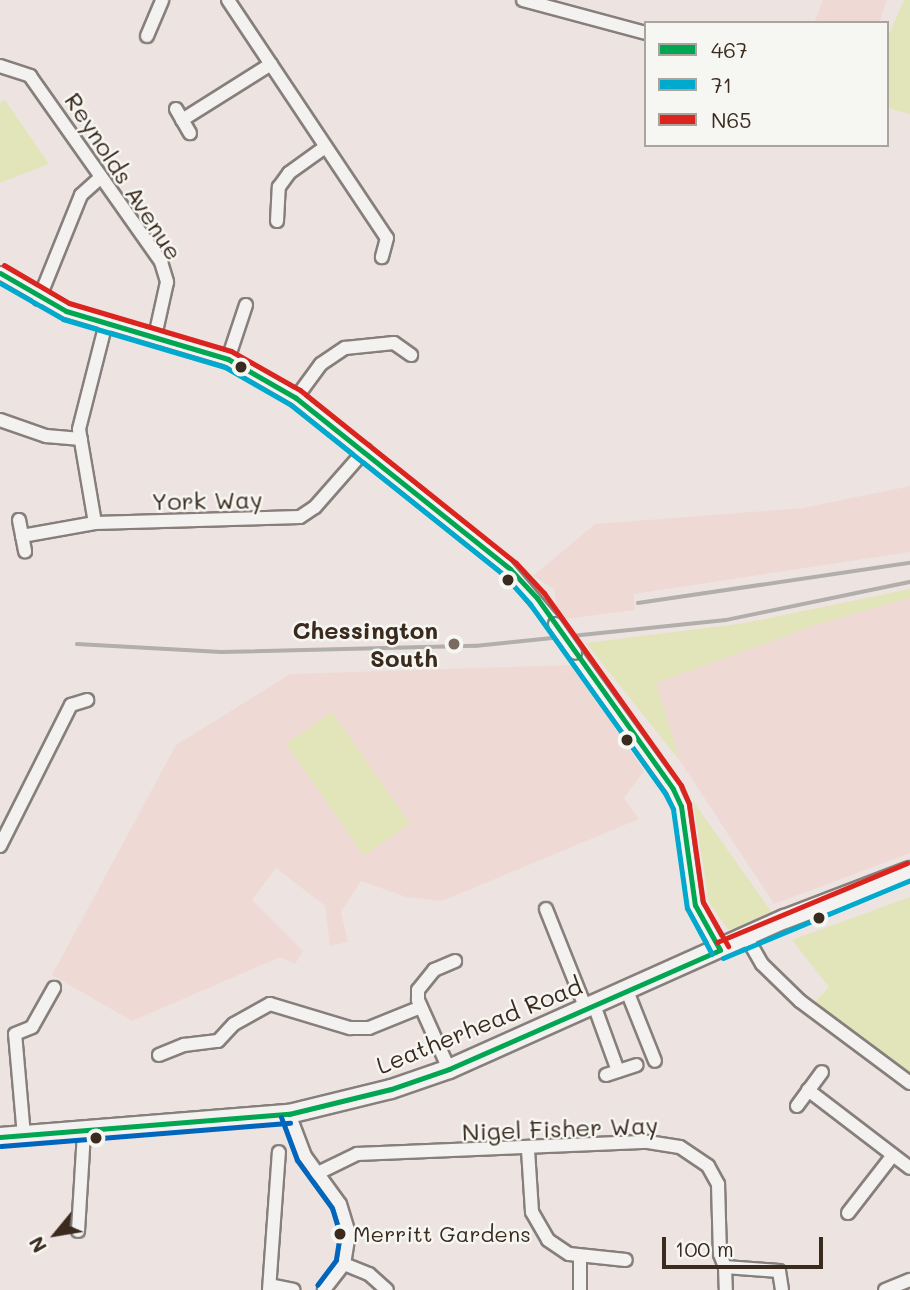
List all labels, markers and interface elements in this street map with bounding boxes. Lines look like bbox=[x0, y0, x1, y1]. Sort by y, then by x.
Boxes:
legend bbox=[644, 21, 889, 147]
text: 467 bbox=[711, 36, 748, 63]
text: 71 bbox=[711, 71, 732, 98]
street label: Reynolds Avenue bbox=[59, 87, 189, 265]
text: N65 bbox=[711, 106, 751, 133]
unlabelled marker bbox=[234, 360, 248, 374]
street label: York Way bbox=[151, 485, 263, 515]
unlabelled marker bbox=[501, 573, 515, 587]
place label: Chessington South bbox=[293, 616, 438, 672]
marker: Chessington South bbox=[444, 634, 464, 654]
unlabelled marker bbox=[620, 733, 634, 747]
unlabelled marker bbox=[812, 911, 826, 925]
street label: Leatherhead Road bbox=[372, 971, 586, 1079]
street label: Nigel Fisher Way bbox=[461, 1110, 659, 1146]
unlabelled marker bbox=[89, 1131, 103, 1145]
north arrow bbox=[21, 1199, 91, 1269]
place label: Merritt Gardens bbox=[353, 1221, 531, 1247]
scale bar bbox=[665, 1224, 826, 1268]
marker: Merritt Gardens bbox=[333, 1227, 347, 1241]
text: N bbox=[23, 1232, 52, 1257]
text: 100 m bbox=[675, 1235, 734, 1262]

